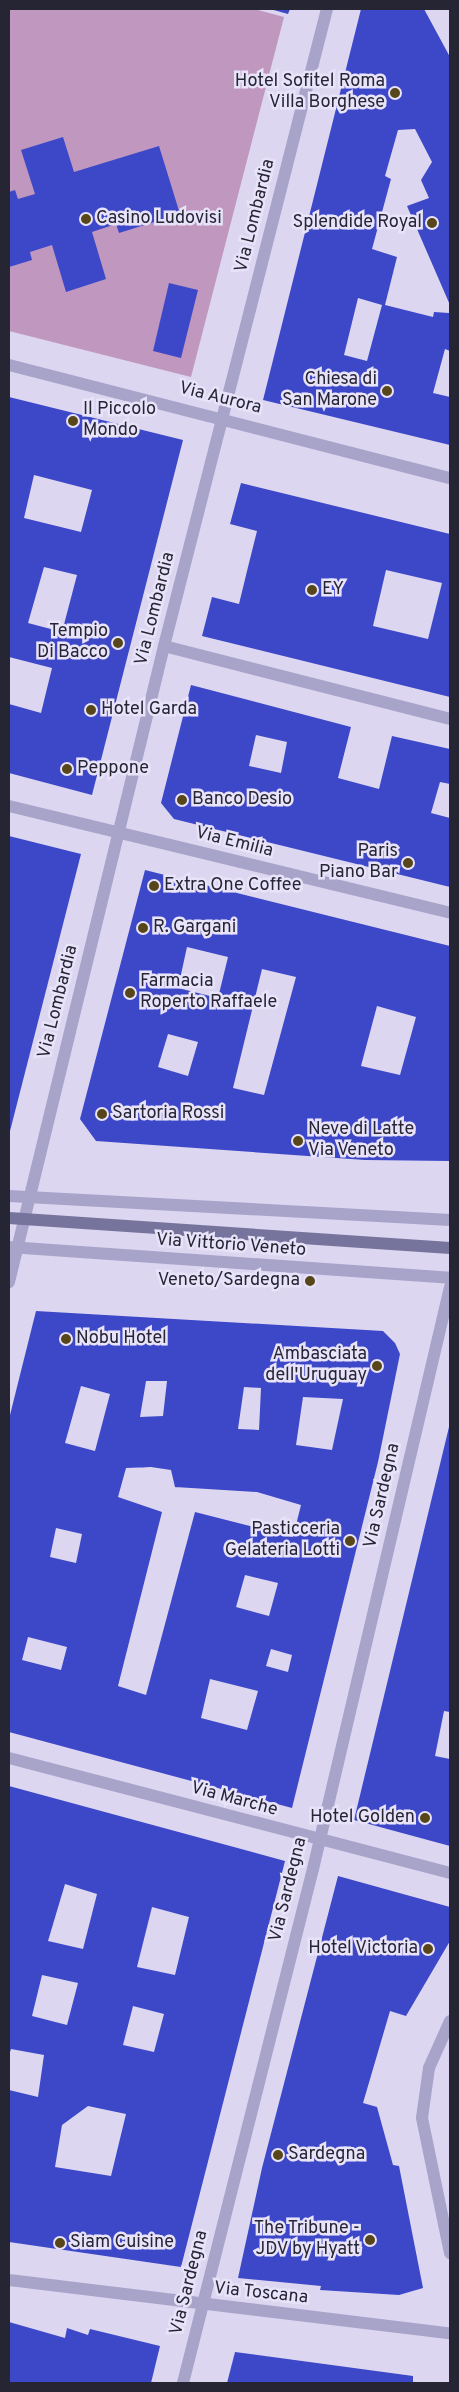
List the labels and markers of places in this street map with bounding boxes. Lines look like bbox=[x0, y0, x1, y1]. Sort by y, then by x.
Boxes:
place label: Hotel Sofitel Roma Villa Borghese bbox=[235, 72, 385, 115]
marker: Hotel Sofitel Roma Villa Borghese bbox=[389, 87, 401, 99]
place label: Casino Ludovisi bbox=[96, 208, 222, 230]
place label: Splendide Royal bbox=[293, 212, 422, 234]
marker: Casino Ludovisi bbox=[80, 213, 92, 225]
marker: Splendide Royal bbox=[426, 217, 438, 229]
place label: Chiesa di San Marone bbox=[282, 370, 377, 412]
marker: Chiesa di San Marone bbox=[381, 385, 393, 397]
place label: Il Piccolo Mondo bbox=[83, 400, 156, 442]
marker: Il Piccolo Mondo bbox=[67, 415, 79, 427]
place label: EY bbox=[322, 579, 344, 601]
marker: EY bbox=[306, 584, 318, 596]
place label: Tempio Di Bacco bbox=[37, 622, 108, 664]
marker: Tempio Di Bacco bbox=[112, 637, 124, 649]
place label: Hotel Garda bbox=[101, 699, 197, 721]
marker: Hotel Garda bbox=[85, 704, 97, 716]
place label: Peppone bbox=[77, 758, 149, 780]
marker: Peppone bbox=[61, 763, 73, 775]
place label: Banco Desio bbox=[192, 789, 292, 811]
marker: Banco Desio bbox=[176, 794, 188, 806]
place label: Paris Piano Bar bbox=[319, 842, 398, 884]
marker: Paris Piano Bar bbox=[402, 857, 414, 869]
place label: Extra One Coffee bbox=[164, 875, 301, 897]
marker: Extra One Coffee bbox=[148, 880, 160, 892]
place label: R. Gargani bbox=[153, 917, 236, 939]
marker: R. Gargani bbox=[137, 922, 149, 934]
place label: Farmacia Roperto Raffaele bbox=[140, 972, 277, 1014]
marker: Farmacia Roperto Raffaele bbox=[124, 987, 136, 999]
place label: Sartoria Rossi bbox=[112, 1103, 224, 1125]
marker: Sartoria Rossi bbox=[96, 1108, 108, 1120]
place label: Neve di Latte Via Veneto bbox=[308, 1120, 414, 1162]
marker: Neve di Latte Via Veneto bbox=[292, 1135, 304, 1147]
place label: Veneto/Sardegna bbox=[158, 1270, 300, 1292]
marker: Veneto/Sardegna bbox=[304, 1275, 316, 1287]
place label: Nobu Hotel bbox=[76, 1328, 167, 1350]
marker: Nobu Hotel bbox=[60, 1333, 72, 1345]
place label: Ambasciata dell'Uruguay bbox=[265, 1345, 367, 1388]
marker: Ambasciata dell'Uruguay bbox=[371, 1360, 383, 1372]
place label: Pasticceria Gelateria Lotti bbox=[225, 1520, 340, 1562]
marker: Pasticceria Gelateria Lotti bbox=[344, 1535, 356, 1547]
place label: Hotel Golden bbox=[310, 1807, 415, 1829]
marker: Hotel Golden bbox=[419, 1812, 431, 1824]
place label: Hotel Victoria bbox=[308, 1938, 418, 1960]
marker: Hotel Victoria bbox=[422, 1943, 434, 1955]
place label: Sardegna bbox=[288, 2144, 365, 2166]
marker: Sardegna bbox=[272, 2149, 284, 2161]
place label: The Tribune - JDV by Hyatt bbox=[253, 2219, 360, 2262]
place label: Siam Cuisine bbox=[70, 2232, 174, 2254]
marker: The Tribune - JDV by Hyatt bbox=[364, 2234, 376, 2246]
marker: Siam Cuisine bbox=[54, 2237, 66, 2249]

